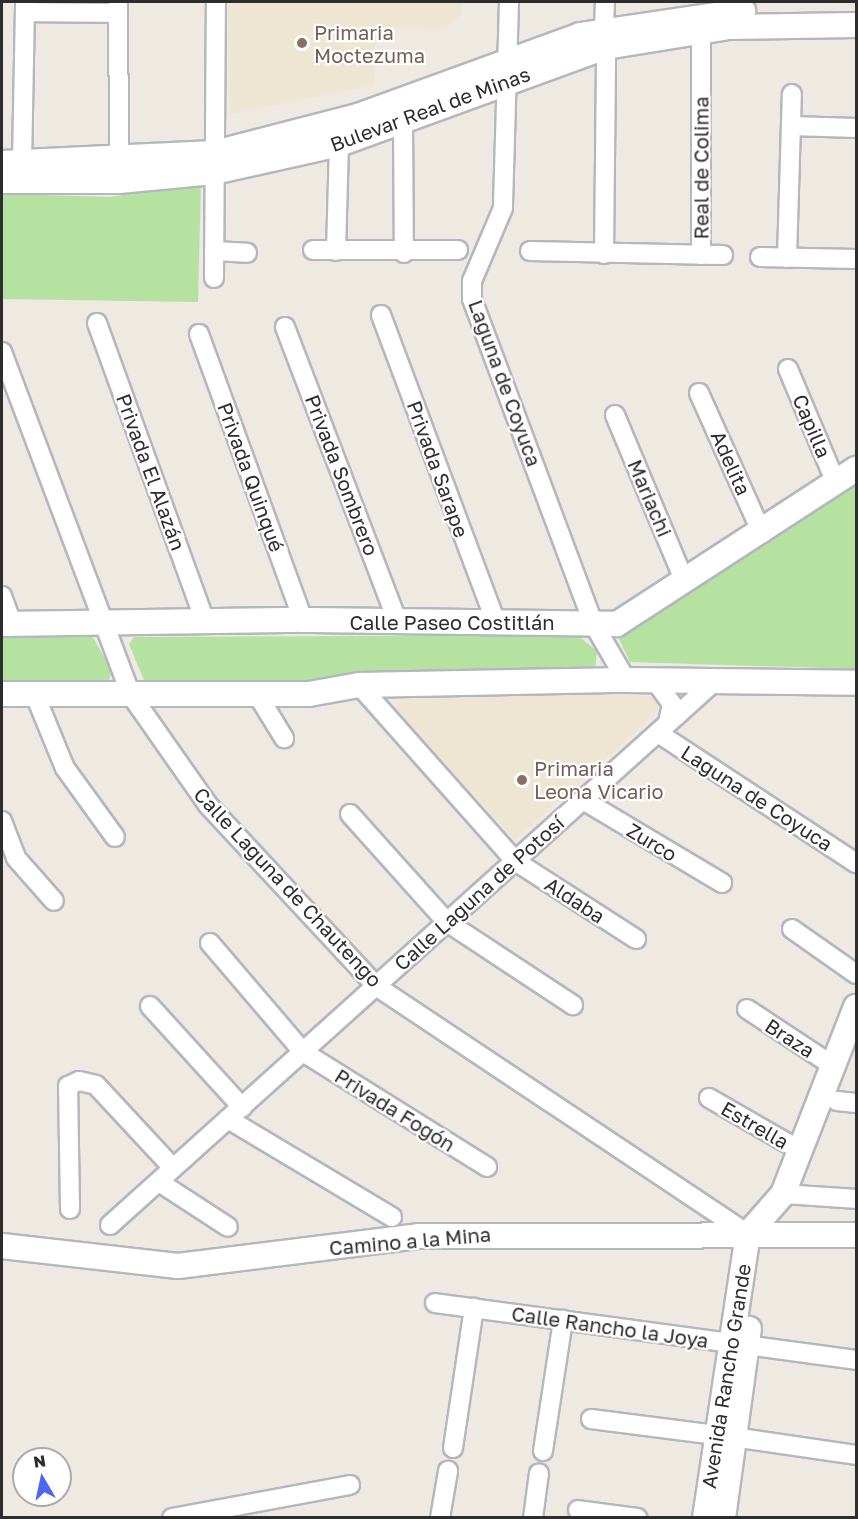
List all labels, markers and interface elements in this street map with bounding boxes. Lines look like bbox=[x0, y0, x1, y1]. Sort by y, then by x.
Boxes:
place label: Primaria Moctezuma bbox=[314, 20, 425, 67]
marker: Primaria Moctezuma bbox=[295, 36, 309, 50]
street label: Bulevar Real de Minas bbox=[327, 62, 533, 156]
street label: Real de Colima bbox=[689, 97, 713, 239]
street label: Laguna de Coyuca bbox=[464, 296, 546, 470]
street label: Privada El Alazán bbox=[112, 390, 190, 554]
street label: Privada Sombrero bbox=[300, 391, 384, 559]
street label: Capilla bbox=[788, 391, 836, 461]
street label: Privada Sarape bbox=[402, 397, 474, 541]
street label: Privada Quinqué bbox=[213, 399, 289, 555]
street label: Adelita bbox=[706, 427, 756, 499]
street label: Mariachi bbox=[623, 456, 677, 540]
street label: Calle Paseo Costitlán bbox=[349, 610, 555, 634]
street label: Laguna de Coyuca bbox=[677, 740, 837, 856]
place label: Primaria Leona Vicario bbox=[534, 756, 664, 803]
marker: Primaria Leona Vicario bbox=[515, 773, 529, 787]
street label: Calle Laguna de Chautengo bbox=[189, 782, 387, 992]
street label: Calle Laguna de Potosí bbox=[389, 811, 569, 975]
street label: Zurco bbox=[623, 818, 681, 866]
street label: Aldaba bbox=[541, 872, 609, 928]
street label: Braza bbox=[761, 1013, 819, 1063]
street label: Privada Fogón bbox=[331, 1064, 459, 1156]
street label: Estrella bbox=[717, 1096, 793, 1154]
street label: Camino a la Mina bbox=[328, 1222, 492, 1260]
street label: Avenida Rancho Grande bbox=[696, 1262, 756, 1490]
street label: Calle Rancho la Joya bbox=[510, 1301, 710, 1353]
north arrow bbox=[12, 1447, 72, 1507]
text: N bbox=[32, 1450, 47, 1472]

